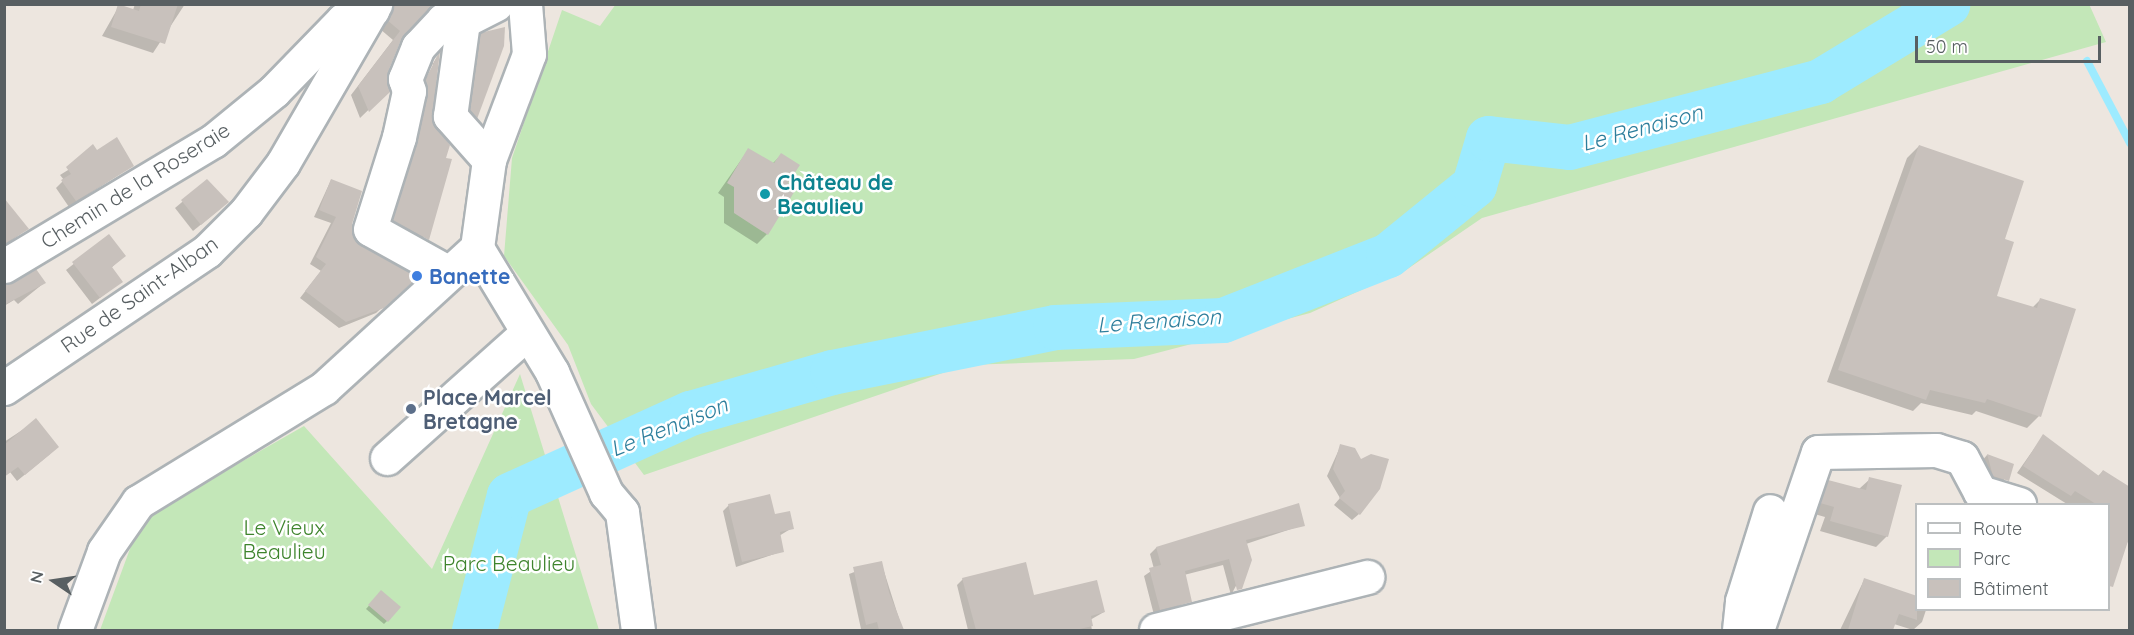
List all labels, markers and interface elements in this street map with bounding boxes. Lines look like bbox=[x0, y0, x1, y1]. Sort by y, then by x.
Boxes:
scale bar bbox=[1918, 24, 2104, 62]
text: 50 m bbox=[1926, 35, 1968, 58]
water label: Le Renaison bbox=[1579, 99, 1705, 157]
street label: Chemin de la Roseraie bbox=[36, 117, 234, 253]
place label: Château de Beaulieu bbox=[777, 169, 893, 219]
marker: Château de Beaulieu bbox=[758, 187, 772, 201]
street label: Rue de Saint-Alban bbox=[56, 230, 222, 358]
place label: Banette bbox=[429, 263, 510, 289]
marker: Banette bbox=[410, 269, 424, 283]
water label: Le Renaison bbox=[1096, 303, 1222, 339]
place label: Place Marcel Bretagne bbox=[423, 384, 552, 434]
water label: Le Renaison bbox=[606, 391, 732, 463]
marker: Place Marcel Bretagne bbox=[404, 402, 418, 416]
legend bbox=[1915, 503, 2110, 611]
park label: Le Vieux Beaulieu bbox=[242, 514, 326, 564]
text: Route bbox=[1973, 517, 2022, 540]
text: Parc bbox=[1973, 547, 2010, 570]
park label: Parc Beaulieu bbox=[443, 550, 575, 576]
north arrow bbox=[24, 551, 84, 611]
text: N bbox=[25, 569, 48, 585]
text: Bâtiment bbox=[1973, 577, 2049, 600]

